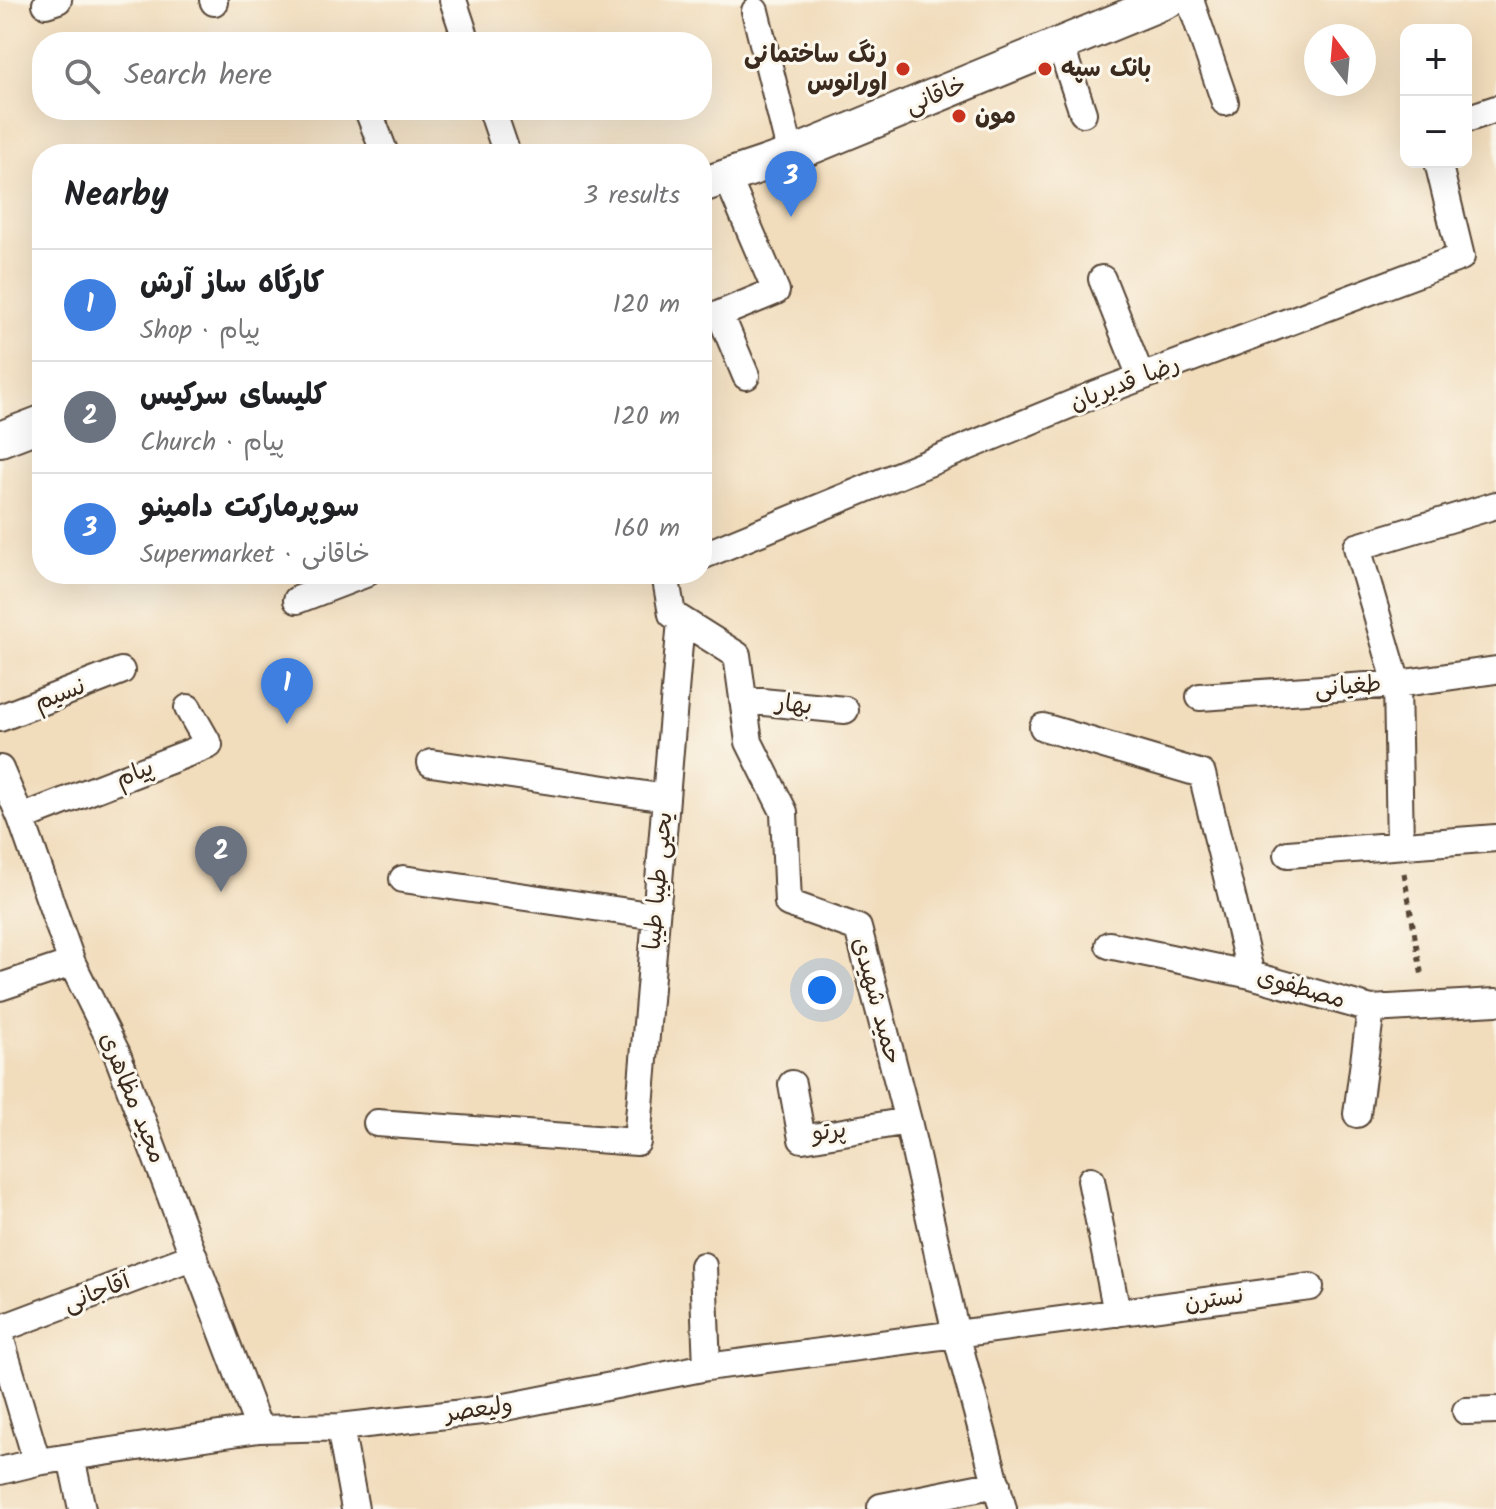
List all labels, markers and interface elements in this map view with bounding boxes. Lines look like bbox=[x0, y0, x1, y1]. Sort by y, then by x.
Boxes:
north arrow bbox=[1304, 24, 1376, 96]
map controls bbox=[1400, 24, 1472, 168]
button: + bbox=[1400, 24, 1472, 96]
search box bbox=[32, 32, 712, 120]
place label: رنگ ساختمانی اورانوس bbox=[744, 36, 887, 103]
place label: بانک سپه bbox=[1061, 50, 1151, 89]
text: Search here bbox=[124, 52, 272, 100]
icon: search bbox=[60, 54, 104, 98]
marker: رنگ ساختمانی اورانوس bbox=[894, 60, 912, 78]
marker: بانک سپه bbox=[1036, 60, 1054, 78]
street label: خاقانی bbox=[899, 66, 973, 126]
button: − bbox=[1400, 96, 1472, 168]
place label: مون bbox=[975, 97, 1016, 136]
marker: مون bbox=[950, 107, 968, 125]
pin: 3 bbox=[765, 151, 817, 217]
text: Nearby bbox=[64, 169, 169, 223]
text: 3 results bbox=[583, 175, 680, 217]
text: کارگاه ساز آرش bbox=[140, 260, 324, 308]
text: 1 bbox=[86, 284, 94, 326]
text: 120 m bbox=[613, 284, 680, 326]
text: Shop · پیام bbox=[140, 310, 260, 352]
street label: رضا قدیریان bbox=[1064, 345, 1186, 423]
text: کلیسای سرکیس bbox=[140, 372, 327, 420]
text: 2 bbox=[82, 396, 98, 438]
text: 120 m bbox=[613, 396, 680, 438]
text: Church · پیام bbox=[140, 422, 284, 464]
text: سوپرمارکت دامینو bbox=[140, 484, 359, 532]
text: 3 bbox=[83, 508, 97, 550]
text: 160 m bbox=[613, 508, 680, 550]
text: Supermarket · خاقانی bbox=[140, 534, 370, 576]
pin: 1 bbox=[261, 658, 313, 724]
street label: طغیانی bbox=[1313, 665, 1383, 709]
street label: نسیم bbox=[29, 667, 91, 723]
street label: بهار bbox=[772, 683, 814, 726]
street label: پیام bbox=[110, 749, 160, 799]
street label: یحیی طیبا طیبا bbox=[634, 810, 684, 952]
pin: 2 bbox=[195, 826, 247, 892]
street label: حمید شهیدی bbox=[840, 933, 912, 1069]
street label: مصطفوی bbox=[1252, 958, 1350, 1020]
your location bbox=[802, 970, 842, 1010]
street label: مجید مظاهری bbox=[88, 1026, 176, 1170]
street label: پرتو bbox=[809, 1111, 848, 1153]
street label: آقاجانی bbox=[58, 1262, 137, 1324]
street label: نسترن bbox=[1182, 1277, 1246, 1323]
street label: ولیعصر bbox=[441, 1386, 515, 1434]

